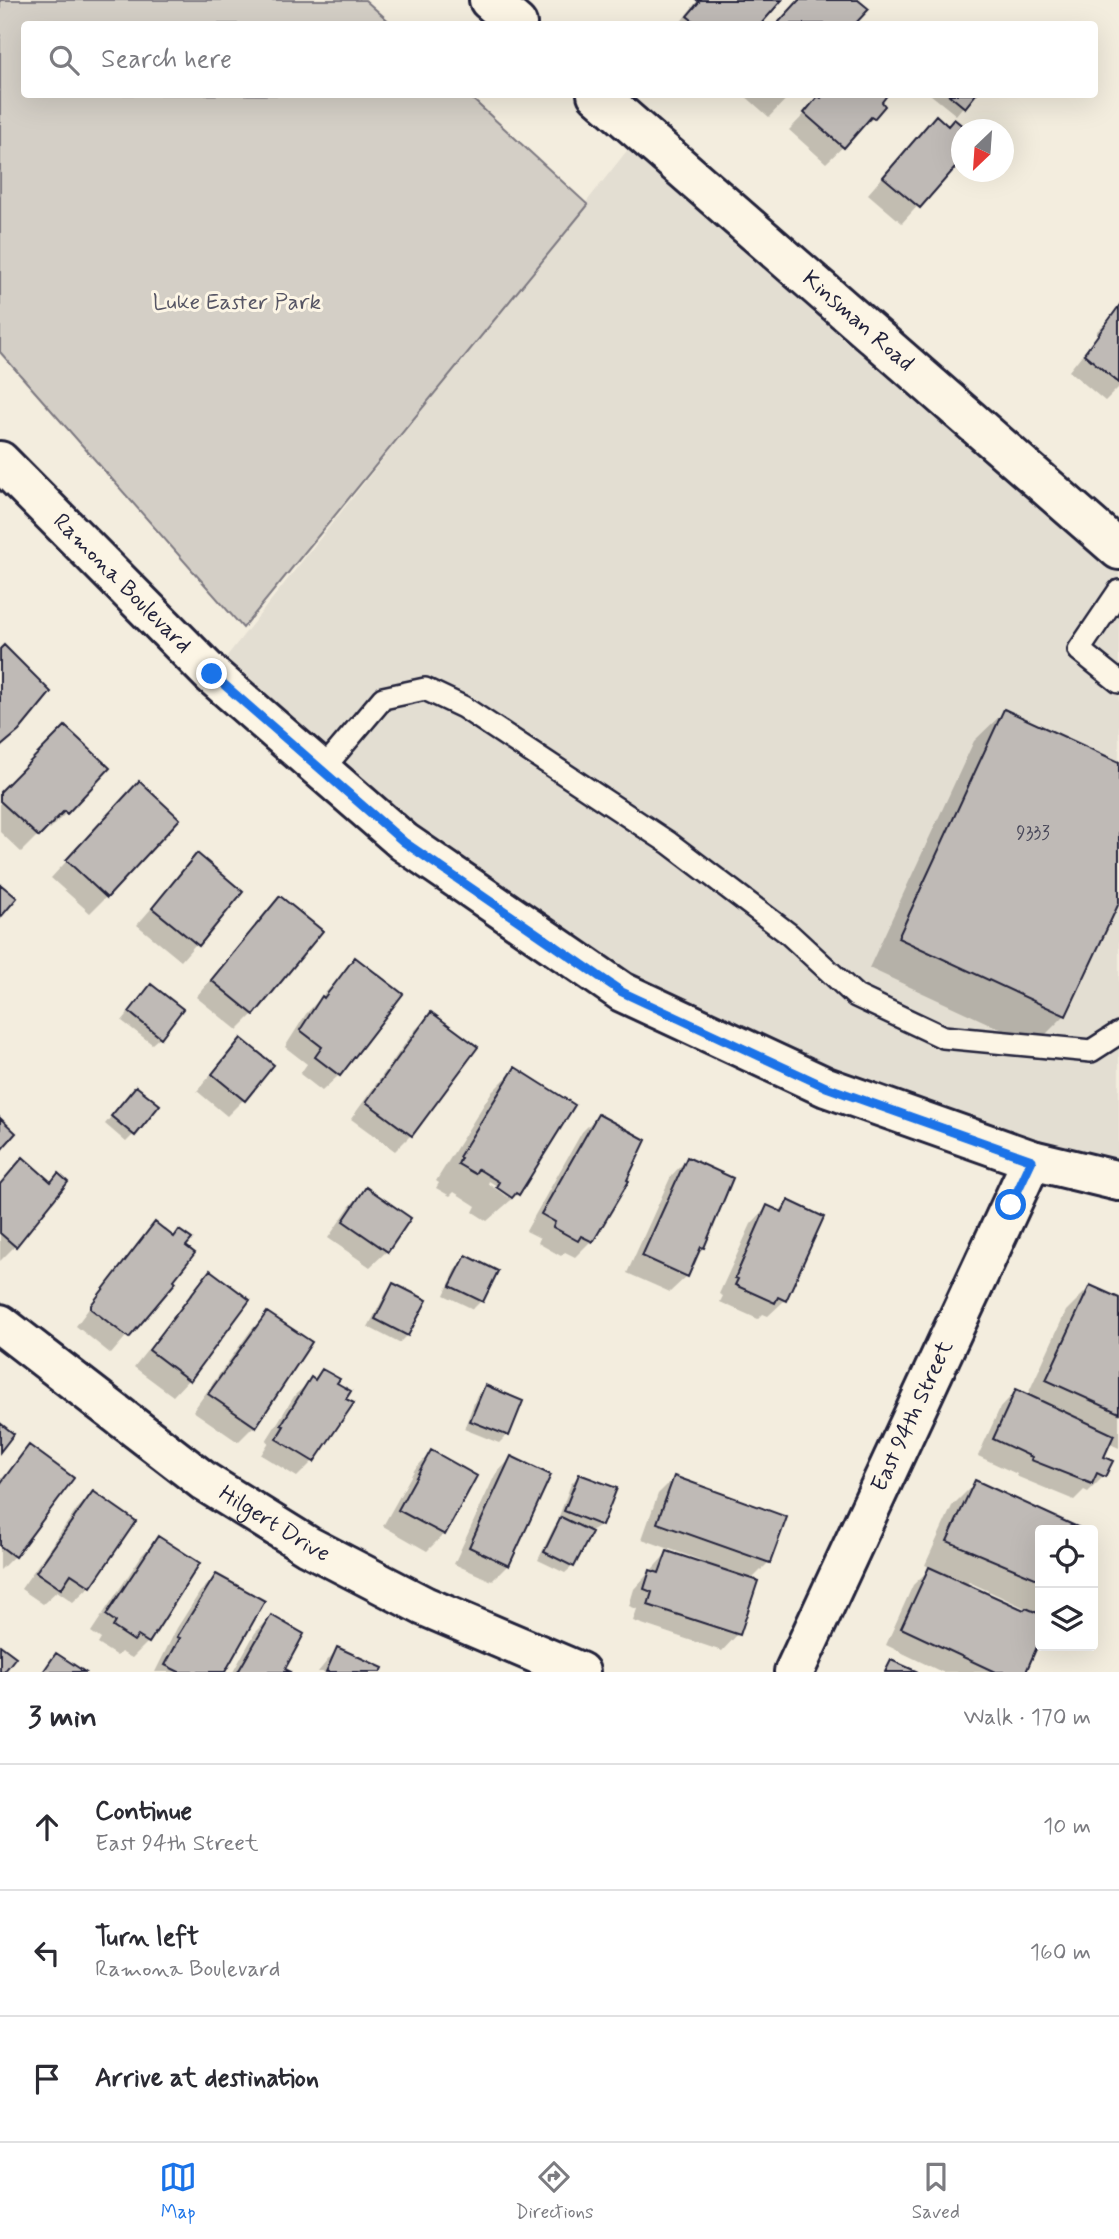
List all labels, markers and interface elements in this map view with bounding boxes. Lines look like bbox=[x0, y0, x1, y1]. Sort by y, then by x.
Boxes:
search box bbox=[21, 21, 1098, 98]
icon: search bbox=[45, 41, 83, 79]
text: Search here bbox=[101, 43, 232, 77]
north arrow bbox=[951, 119, 1014, 182]
street label: Kinsman Road bbox=[795, 265, 920, 379]
park label: Luke Easter Park bbox=[153, 288, 321, 318]
street label: Ramona Boulevard bbox=[46, 508, 198, 660]
route end bbox=[196, 658, 227, 689]
house number: 9333 bbox=[1016, 821, 1050, 846]
route start bbox=[995, 1189, 1026, 1220]
street label: East 94th Street bbox=[865, 1335, 961, 1497]
street label: Hilgert Drive bbox=[213, 1479, 335, 1570]
map controls bbox=[1035, 1525, 1098, 1651]
button: locate bbox=[1035, 1525, 1098, 1588]
button: layers bbox=[1035, 1588, 1098, 1651]
text: 3 min bbox=[28, 1698, 97, 1737]
text: Walk · 170 m bbox=[963, 1703, 1091, 1733]
text: Continue bbox=[95, 1795, 192, 1829]
icon: ahead bbox=[28, 1808, 66, 1846]
text: 10 m bbox=[1043, 1812, 1091, 1842]
text: East 94th Street bbox=[95, 1829, 258, 1859]
text: Turn left bbox=[95, 1921, 199, 1955]
icon: left bbox=[28, 1934, 66, 1972]
text: 160 m bbox=[1030, 1938, 1091, 1968]
text: Ramona Boulevard bbox=[95, 1955, 280, 1985]
icon: arrive bbox=[28, 2060, 66, 2098]
text: Arrive at destination bbox=[95, 2062, 319, 2096]
tab: Map bbox=[159, 2158, 197, 2225]
tab: Directions bbox=[515, 2158, 594, 2225]
tab: Saved bbox=[912, 2158, 960, 2225]

